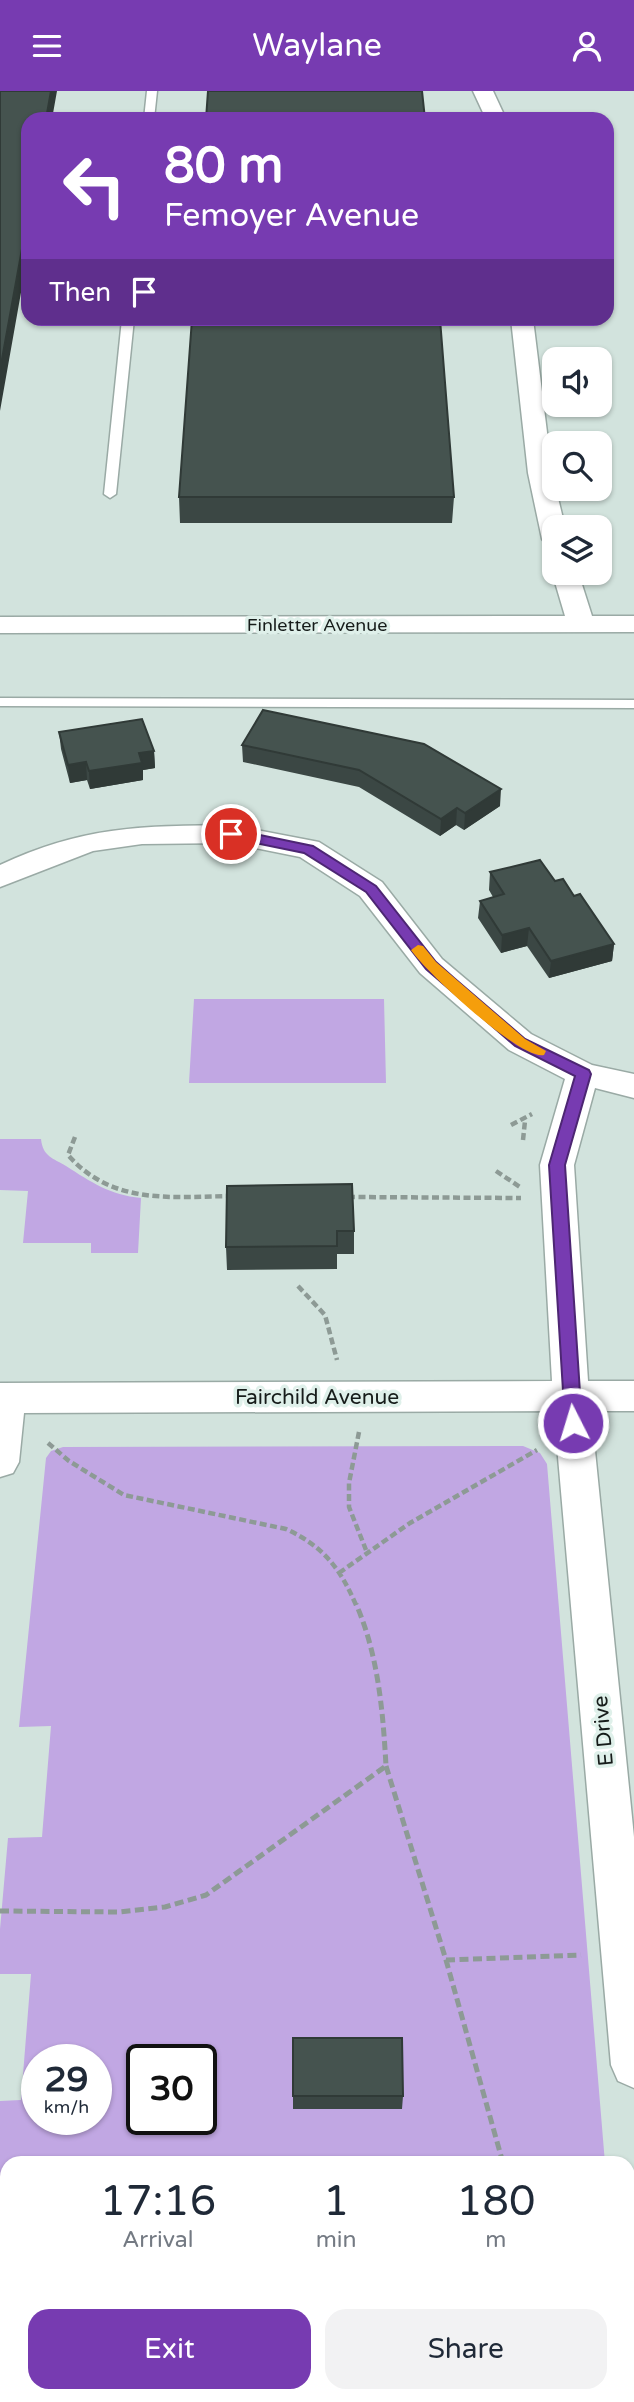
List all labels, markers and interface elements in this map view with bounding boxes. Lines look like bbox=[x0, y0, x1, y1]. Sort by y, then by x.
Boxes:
icon: menu bbox=[28, 27, 66, 65]
text: Waylane bbox=[252, 27, 382, 65]
icon: person bbox=[568, 27, 606, 65]
text: 80 m bbox=[164, 137, 283, 196]
icon: left bbox=[49, 140, 140, 231]
text: Femoyer Avenue bbox=[164, 197, 419, 235]
icon: arrive bbox=[125, 273, 163, 311]
text: Then bbox=[49, 277, 111, 308]
map controls bbox=[542, 347, 612, 585]
button: sound bbox=[542, 347, 612, 417]
button: search bbox=[542, 431, 612, 501]
button: layers bbox=[542, 515, 612, 585]
street label: Finletter Avenue bbox=[247, 614, 387, 636]
pin bbox=[201, 804, 261, 864]
icon: arrive bbox=[212, 815, 250, 853]
street label: Fairchild Avenue bbox=[235, 1385, 399, 1410]
position arrow bbox=[536, 1386, 610, 1460]
street label: E Drive bbox=[588, 1695, 619, 1767]
speed limit sign: 30 bbox=[126, 2044, 217, 2135]
text: 29 bbox=[45, 2059, 88, 2101]
text: km/h bbox=[44, 2096, 89, 2118]
text: 17:16 bbox=[100, 2176, 216, 2227]
text: 1 bbox=[323, 2176, 349, 2227]
text: 180 bbox=[456, 2176, 535, 2227]
text: Arrival bbox=[122, 2226, 193, 2254]
text: min bbox=[316, 2226, 357, 2254]
text: m bbox=[485, 2226, 506, 2254]
button: Exit bbox=[28, 2309, 311, 2389]
button: Share bbox=[325, 2309, 607, 2389]

